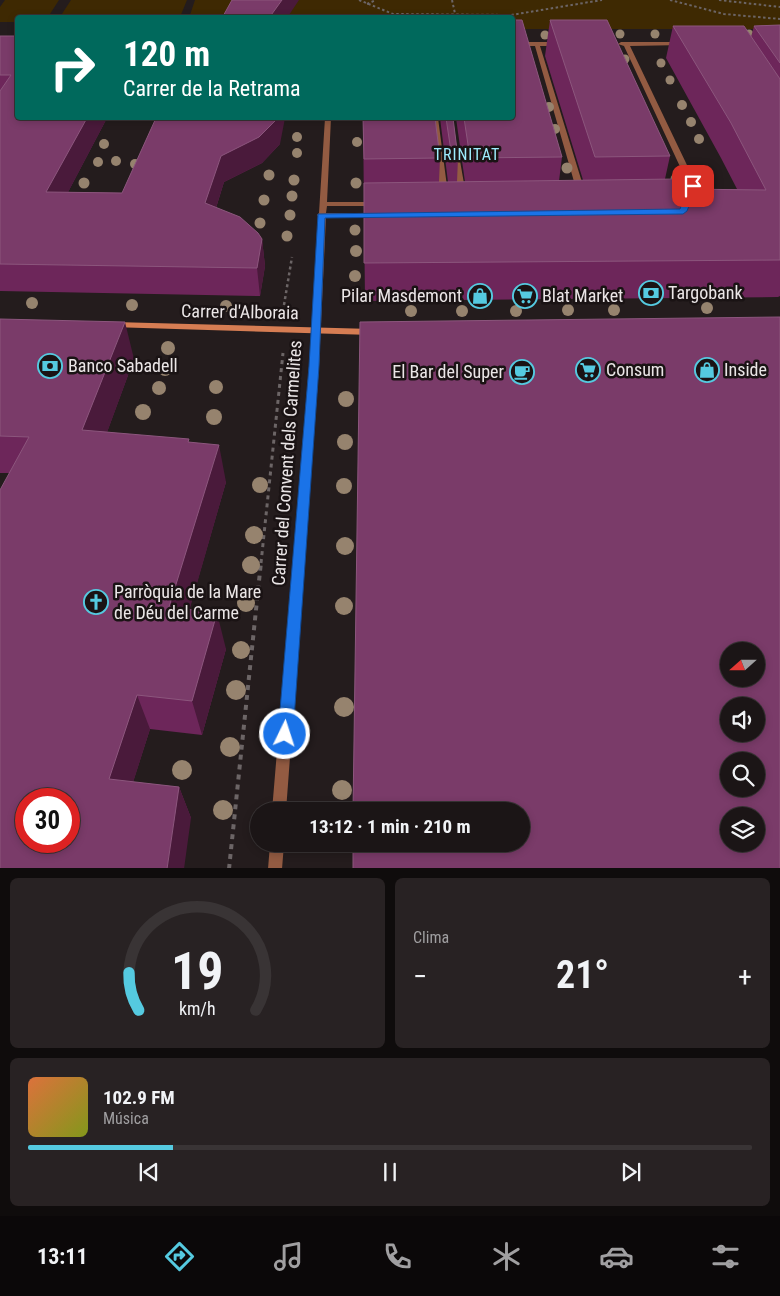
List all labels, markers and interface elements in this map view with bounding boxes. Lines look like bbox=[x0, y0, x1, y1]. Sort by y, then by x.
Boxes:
text: 120 m bbox=[123, 34, 210, 75]
icon: right bbox=[40, 35, 105, 100]
text: Carrer de la Retrama bbox=[123, 76, 301, 101]
district label: TRINITAT bbox=[434, 145, 500, 164]
pin bbox=[672, 165, 714, 207]
icon: arrive bbox=[679, 172, 707, 200]
bank icon: Targobank bbox=[638, 280, 664, 306]
place label: Targobank bbox=[668, 282, 743, 303]
shop icon: Pilar Masdemont bbox=[467, 283, 493, 309]
supermarket icon: Blat Market bbox=[512, 283, 538, 309]
place label: Pilar Masdemont bbox=[341, 285, 462, 306]
place label: Blat Market bbox=[542, 285, 623, 306]
street label: Carrer d'Alboraia bbox=[181, 300, 299, 323]
street label: Carrer del Convent dels Carmelites bbox=[267, 340, 306, 586]
bank icon: Banco Sabadell bbox=[37, 353, 63, 379]
place label: Banco Sabadell bbox=[68, 355, 178, 376]
supermarket icon: Consum bbox=[575, 357, 601, 383]
shop icon: Inside bbox=[694, 357, 720, 383]
cafe icon: El Bar del Super bbox=[509, 359, 535, 385]
place label: Consum bbox=[606, 359, 664, 380]
place label: Inside bbox=[724, 359, 767, 380]
place label: El Bar del Super bbox=[392, 361, 505, 382]
place label: Parròquia de la Mare de Déu del Carme bbox=[114, 581, 261, 623]
church icon: Parròquia de la Mare de Déu del Carme bbox=[83, 589, 109, 615]
north arrow bbox=[720, 642, 765, 688]
map controls bbox=[720, 642, 765, 852]
button: sound bbox=[720, 697, 765, 742]
position arrow bbox=[258, 707, 310, 759]
button: search bbox=[720, 752, 765, 797]
speed limit sign: 30 bbox=[15, 788, 80, 853]
button: layers bbox=[720, 807, 765, 852]
text: 13:12 · 1 min · 210 m bbox=[309, 815, 471, 838]
text: Clima bbox=[413, 928, 449, 947]
text: 19 bbox=[171, 941, 224, 1002]
text: 21° bbox=[556, 953, 609, 997]
text: − bbox=[413, 960, 427, 993]
text: + bbox=[738, 960, 752, 993]
text: km/h bbox=[179, 998, 216, 1019]
text: 102.9 FM bbox=[103, 1086, 175, 1109]
text: Música bbox=[103, 1109, 149, 1128]
icon: previous bbox=[135, 1158, 163, 1186]
icon: pause bbox=[376, 1158, 404, 1186]
icon: next bbox=[617, 1158, 645, 1186]
icon: directions bbox=[162, 1239, 197, 1274]
icon: music bbox=[271, 1239, 306, 1274]
icon: phone bbox=[380, 1239, 415, 1274]
icon: climate bbox=[489, 1239, 524, 1274]
icon: car bbox=[599, 1239, 634, 1274]
icon: filters bbox=[708, 1239, 743, 1274]
text: 13:11 bbox=[37, 1244, 88, 1269]

